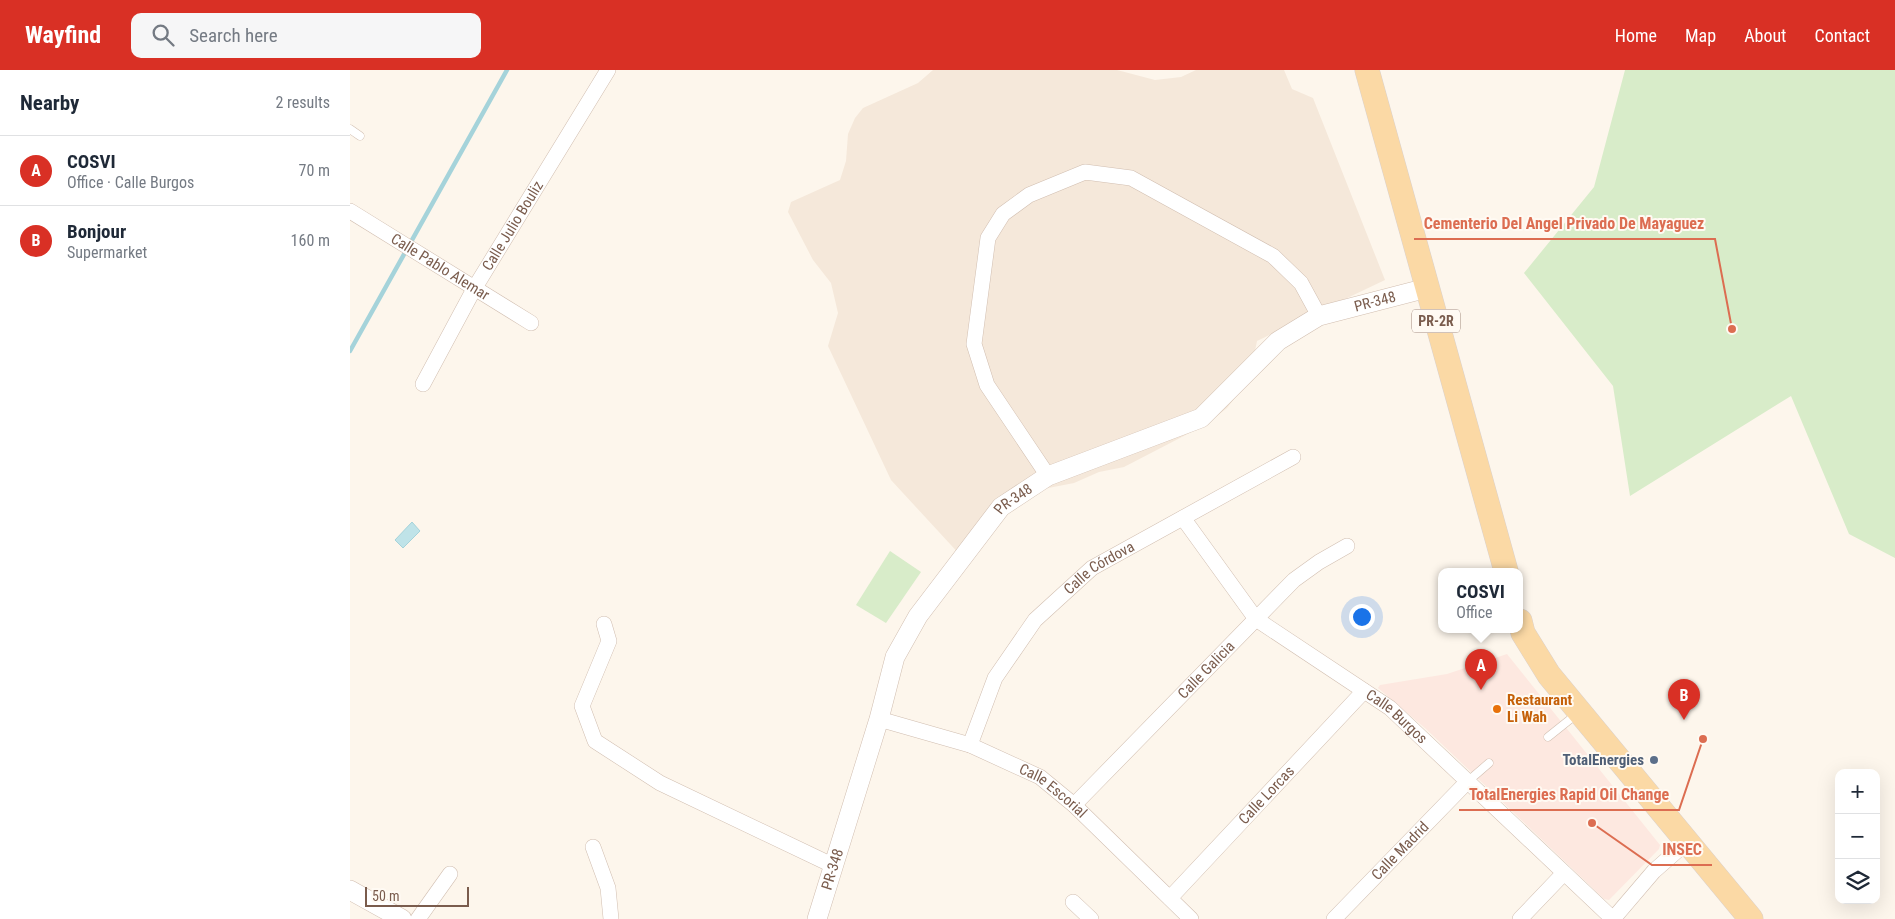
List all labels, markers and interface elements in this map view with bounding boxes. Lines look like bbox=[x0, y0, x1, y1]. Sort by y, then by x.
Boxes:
search box bbox=[131, 13, 481, 58]
text: Wayfind bbox=[25, 21, 101, 49]
icon: search bbox=[149, 21, 177, 49]
text: Search here bbox=[189, 24, 278, 47]
text: Home bbox=[1615, 25, 1657, 46]
text: Map bbox=[1685, 25, 1716, 46]
text: About bbox=[1744, 25, 1786, 46]
text: Contact bbox=[1814, 25, 1870, 46]
text: Nearby bbox=[20, 91, 79, 115]
text: 2 results bbox=[275, 93, 330, 112]
text: COSVI bbox=[67, 150, 116, 173]
text: A bbox=[31, 161, 41, 180]
text: 70 m bbox=[298, 161, 330, 180]
text: Office · Calle Burgos bbox=[67, 173, 194, 192]
street label: Calle Julio Bouliz bbox=[478, 178, 547, 274]
callout: Cementerio Del Angel Privado De Mayaguez bbox=[1414, 208, 1715, 239]
text: Cementerio Del Angel Privado De Mayaguez bbox=[1424, 214, 1704, 233]
text: Bonjour bbox=[67, 220, 126, 243]
street label: Calle Pablo Alemar bbox=[388, 230, 493, 304]
text: B bbox=[32, 231, 40, 250]
text: 160 m bbox=[291, 231, 330, 250]
text: Supermarket bbox=[67, 243, 147, 262]
street label: PR-348 bbox=[1352, 288, 1398, 316]
road number: PR-2R bbox=[1412, 310, 1460, 332]
street label: PR-348 bbox=[990, 480, 1036, 518]
street label: Calle Córdova bbox=[1060, 537, 1137, 598]
popup bbox=[1438, 568, 1523, 633]
text: COSVI bbox=[1456, 580, 1505, 603]
text: Office bbox=[1456, 603, 1493, 622]
your location bbox=[1349, 604, 1375, 630]
street label: Calle Galicia bbox=[1174, 637, 1238, 702]
pin: A bbox=[1465, 649, 1497, 690]
pin: B bbox=[1668, 679, 1700, 720]
street label: Calle Burgos bbox=[1363, 686, 1431, 748]
place label: Restaurant Li Wah bbox=[1507, 691, 1573, 726]
marker: Restaurant Li Wah bbox=[1491, 703, 1503, 715]
place label: TotalEnergies bbox=[1562, 751, 1644, 769]
marker: TotalEnergies bbox=[1648, 754, 1660, 766]
street label: Calle Escorial bbox=[1016, 760, 1091, 822]
street label: Calle Lorcas bbox=[1235, 762, 1298, 828]
map controls bbox=[1835, 769, 1880, 904]
button: + bbox=[1835, 769, 1880, 814]
callout: TotalEnergies Rapid Oil Change bbox=[1459, 779, 1679, 810]
text: TotalEnergies Rapid Oil Change bbox=[1469, 785, 1669, 804]
button: − bbox=[1835, 814, 1880, 859]
street label: Calle Madrid bbox=[1368, 818, 1433, 884]
callout: INSEC bbox=[1652, 834, 1712, 865]
text: INSEC bbox=[1662, 840, 1702, 859]
street label: PR-348 bbox=[818, 846, 847, 892]
button: layers bbox=[1835, 859, 1880, 904]
scale bar bbox=[365, 884, 469, 907]
text: 50 m bbox=[372, 888, 400, 904]

